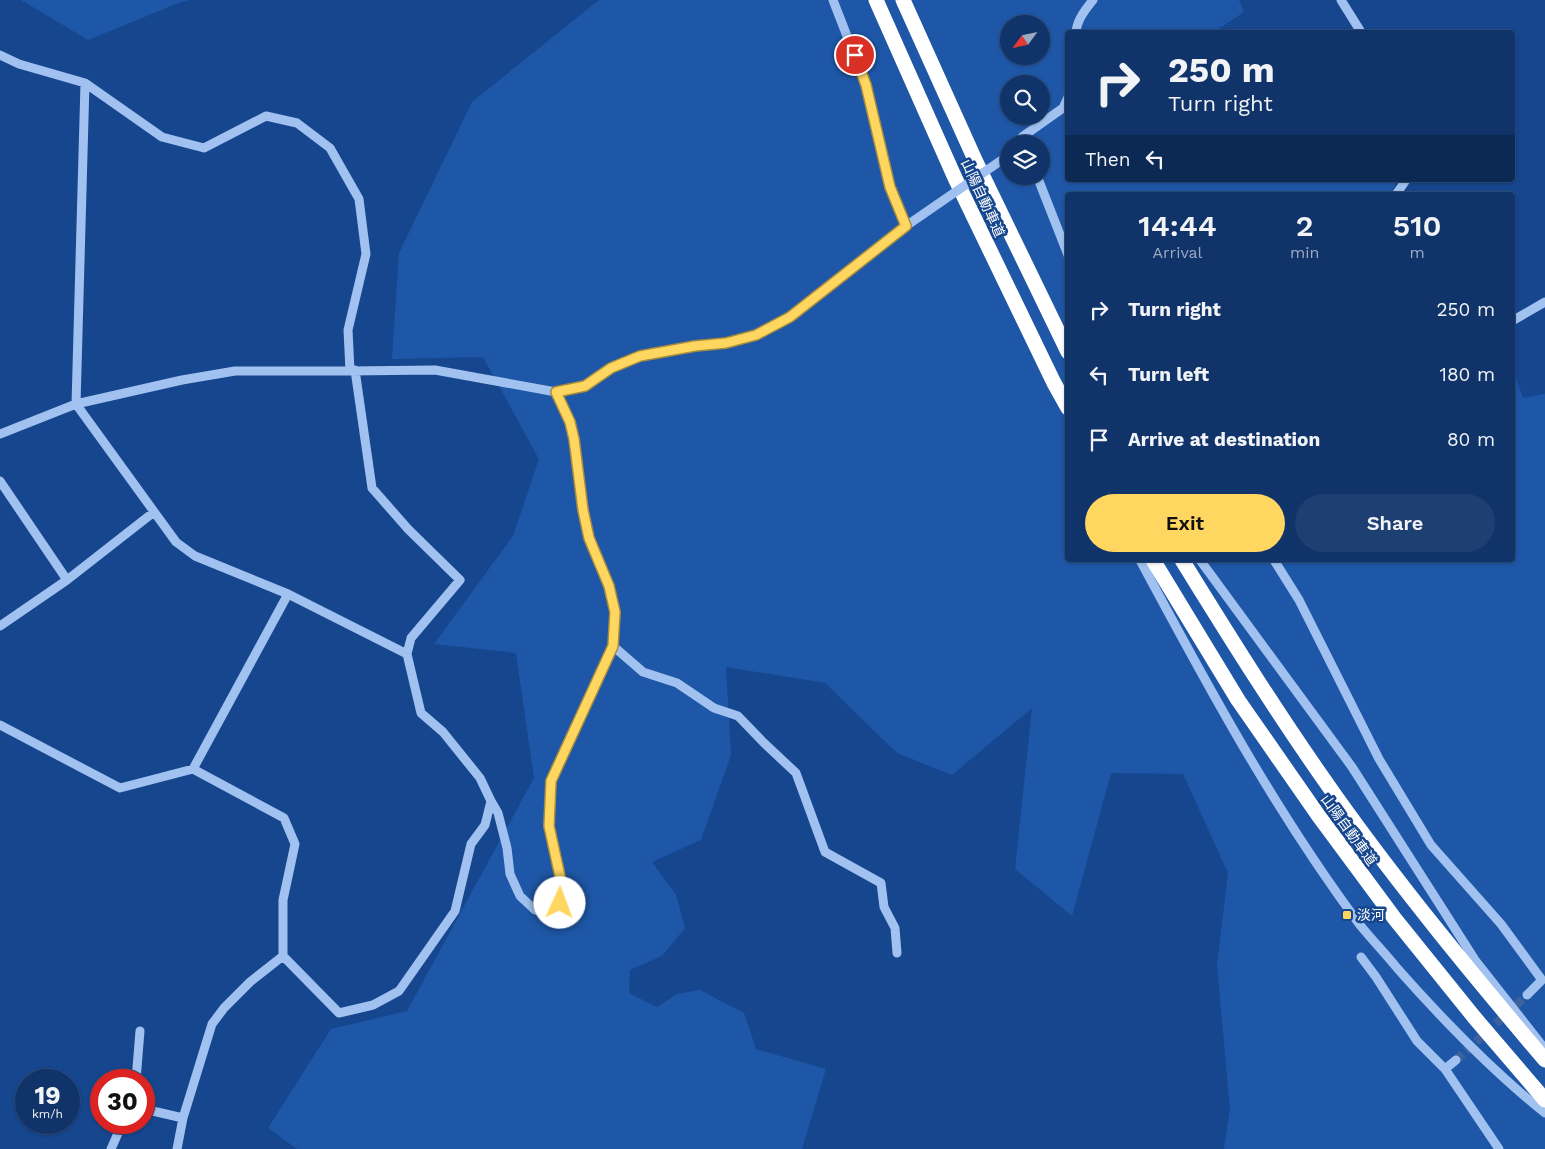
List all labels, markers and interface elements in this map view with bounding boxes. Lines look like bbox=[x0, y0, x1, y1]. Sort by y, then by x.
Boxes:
north arrow bbox=[1000, 15, 1050, 65]
map controls bbox=[1000, 15, 1050, 185]
pin bbox=[834, 34, 876, 76]
icon: arrive bbox=[841, 41, 869, 69]
text: 250 m bbox=[1168, 49, 1275, 91]
icon: right bbox=[1085, 50, 1150, 115]
button: search bbox=[1000, 75, 1050, 125]
text: Turn right bbox=[1168, 91, 1273, 116]
button: layers bbox=[1000, 135, 1050, 185]
icon: left bbox=[1141, 145, 1169, 173]
text: Then bbox=[1085, 148, 1131, 171]
street label: 山陽自動車道 bbox=[958, 157, 1008, 239]
text: 14:44 bbox=[1138, 208, 1217, 243]
text: 2 bbox=[1296, 208, 1314, 243]
text: 510 bbox=[1393, 208, 1442, 243]
text: Arrival bbox=[1153, 243, 1202, 262]
text: min bbox=[1290, 243, 1319, 262]
text: m bbox=[1410, 243, 1425, 262]
icon: right bbox=[1085, 296, 1113, 324]
text: Turn right bbox=[1128, 298, 1221, 321]
text: 250 m bbox=[1436, 298, 1495, 321]
icon: left bbox=[1085, 361, 1113, 389]
text: Turn left bbox=[1128, 363, 1209, 386]
text: 180 m bbox=[1439, 363, 1495, 386]
icon: arrive bbox=[1085, 426, 1113, 454]
text: Arrive at destination bbox=[1128, 428, 1320, 451]
text: 80 m bbox=[1447, 428, 1495, 451]
button: Exit bbox=[1085, 494, 1285, 552]
button: Share bbox=[1295, 494, 1495, 552]
street label: 山陽自動車道 bbox=[1318, 791, 1380, 869]
position arrow bbox=[533, 876, 585, 928]
place label: 淡河 bbox=[1357, 907, 1385, 923]
marker: 淡河 bbox=[1341, 909, 1353, 921]
speed limit sign: 30 bbox=[90, 1069, 155, 1134]
text: 19 bbox=[34, 1081, 61, 1110]
text: km/h bbox=[32, 1107, 63, 1121]

